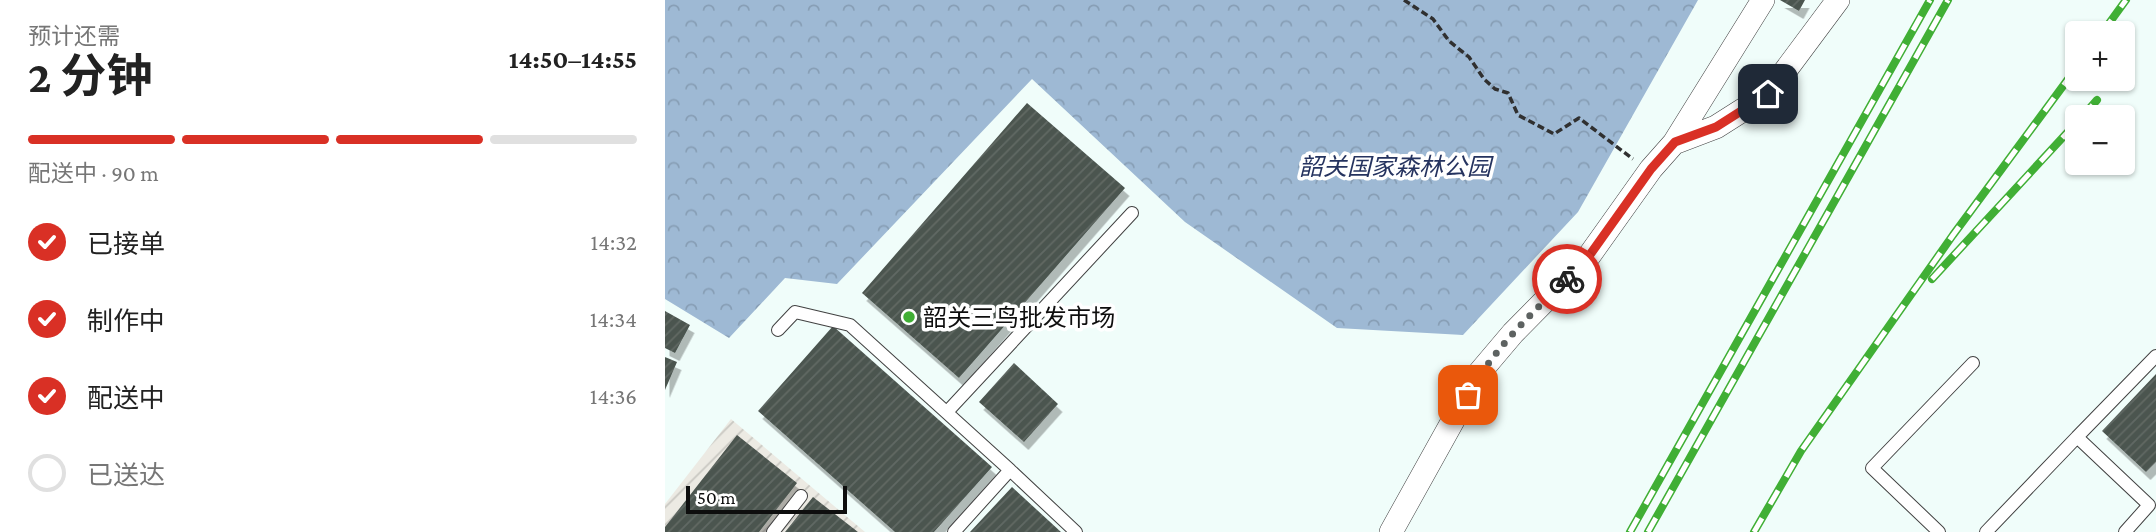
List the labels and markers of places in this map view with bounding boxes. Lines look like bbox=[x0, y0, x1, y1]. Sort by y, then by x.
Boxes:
pin bbox=[1738, 64, 1798, 124]
place label: 韶关三鸟批发市场 bbox=[923, 304, 1115, 331]
marker: 韶关三鸟批发市场 bbox=[901, 309, 917, 325]
pin bbox=[1438, 365, 1498, 425]

